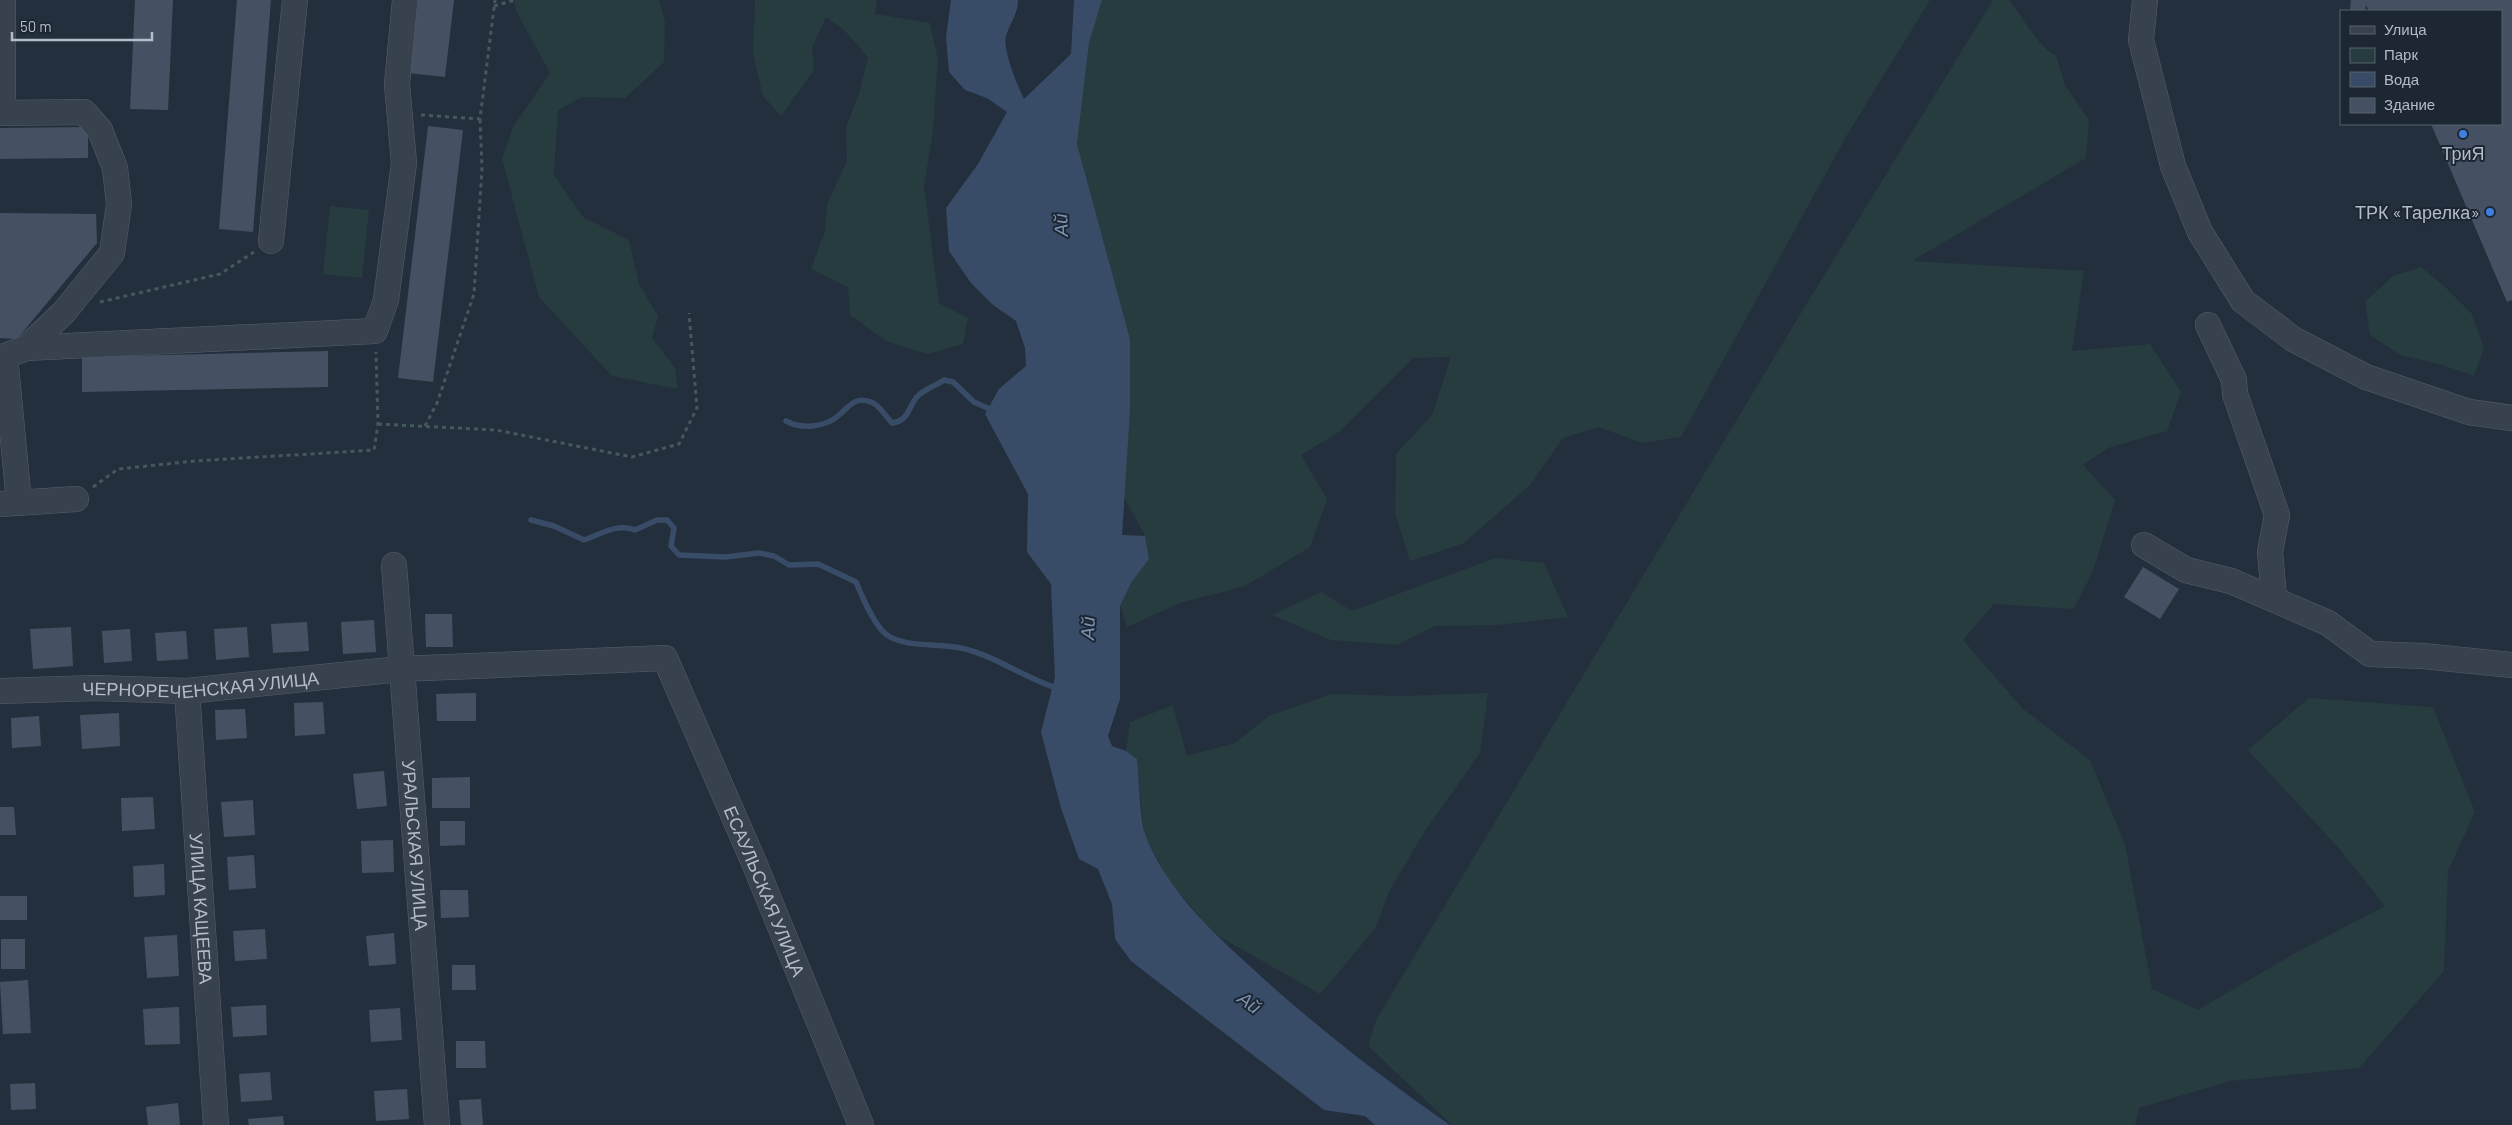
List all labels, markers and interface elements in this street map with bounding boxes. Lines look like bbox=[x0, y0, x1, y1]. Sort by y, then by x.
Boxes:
scale bar bbox=[12, 10, 152, 42]
legend bbox=[2340, 10, 2502, 125]
text: 50 m bbox=[20, 17, 52, 35]
text: Улица bbox=[2384, 20, 2427, 38]
text: Парк bbox=[2384, 45, 2418, 63]
text: Вода bbox=[2384, 70, 2420, 88]
text: Здание bbox=[2384, 95, 2435, 113]
marker: ТриЯ bbox=[2457, 128, 2469, 140]
place label: ТриЯ bbox=[2441, 142, 2485, 164]
place label: ТРК «Тарелка» bbox=[2355, 201, 2480, 223]
marker: ТРК «Тарелка» bbox=[2484, 206, 2496, 218]
water label: Ай bbox=[1048, 213, 1072, 238]
water label: Ай bbox=[1075, 616, 1099, 641]
street label: ЧЕРНОРЕЧЕНСКАЯ УЛИЦА bbox=[82, 666, 320, 703]
street label: УРАЛЬСКАЯ УЛИЦА bbox=[398, 759, 433, 931]
street label: ЕСАУЛЬСКАЯ УЛИЦА bbox=[720, 802, 810, 980]
street label: УЛИЦА КАЩЕЕВА bbox=[186, 832, 218, 985]
water label: Ай bbox=[1233, 985, 1267, 1018]

